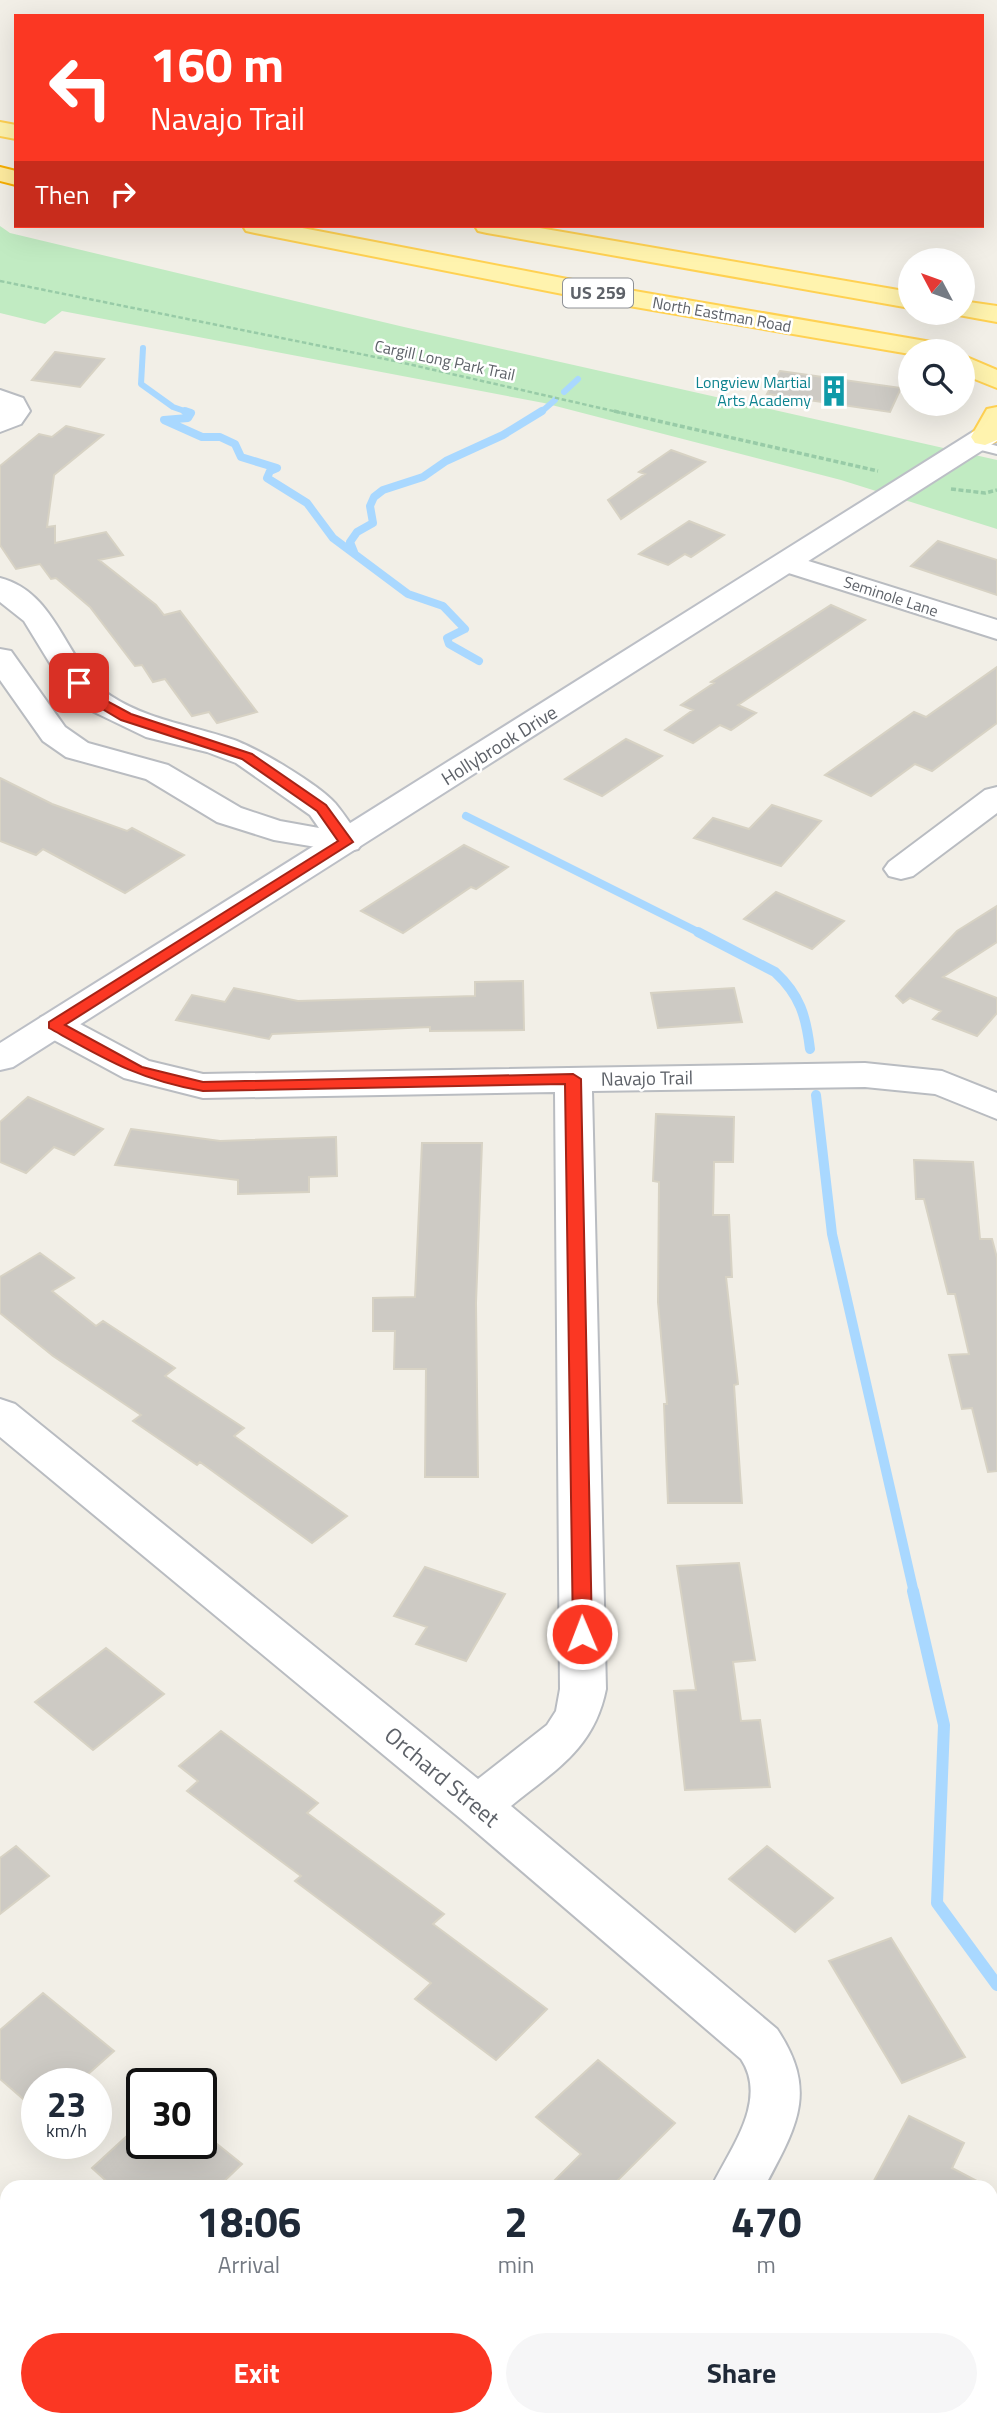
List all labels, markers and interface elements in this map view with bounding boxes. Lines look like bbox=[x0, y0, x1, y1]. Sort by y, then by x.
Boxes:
text: 160 m bbox=[150, 26, 284, 101]
icon: left bbox=[35, 42, 126, 133]
text: Navajo Trail bbox=[150, 94, 305, 142]
text: Then bbox=[35, 175, 90, 214]
icon: right bbox=[104, 175, 142, 213]
north arrow bbox=[898, 248, 975, 326]
map controls bbox=[898, 248, 975, 416]
road number: US 259 bbox=[563, 278, 633, 307]
street label: North Eastman Road bbox=[651, 290, 793, 338]
street label: Cargill Long Park Trail bbox=[373, 333, 517, 387]
button: search bbox=[898, 339, 975, 416]
place label: Longview Martial Arts Academy bbox=[695, 370, 811, 412]
building icon: Longview Martial Arts Academy bbox=[817, 374, 851, 408]
street label: Seminole Lane bbox=[841, 569, 941, 623]
pin bbox=[49, 653, 109, 713]
icon: arrive bbox=[60, 664, 98, 702]
street label: Hollybrook Drive bbox=[435, 697, 562, 792]
street label: Navajo Trail bbox=[601, 1062, 693, 1093]
position arrow bbox=[545, 1597, 619, 1671]
street label: Orchard Street bbox=[377, 1718, 508, 1835]
speed limit sign: 30 bbox=[126, 2068, 217, 2159]
text: 23 bbox=[47, 2077, 86, 2131]
text: km/h bbox=[46, 2117, 87, 2144]
text: 18:06 bbox=[196, 2189, 301, 2253]
text: 2 bbox=[504, 2189, 528, 2253]
text: 470 bbox=[731, 2189, 801, 2253]
text: Arrival bbox=[218, 2247, 280, 2282]
text: min bbox=[498, 2247, 534, 2282]
text: m bbox=[757, 2247, 776, 2282]
button: Exit bbox=[21, 2333, 492, 2413]
button: Share bbox=[506, 2333, 977, 2413]

